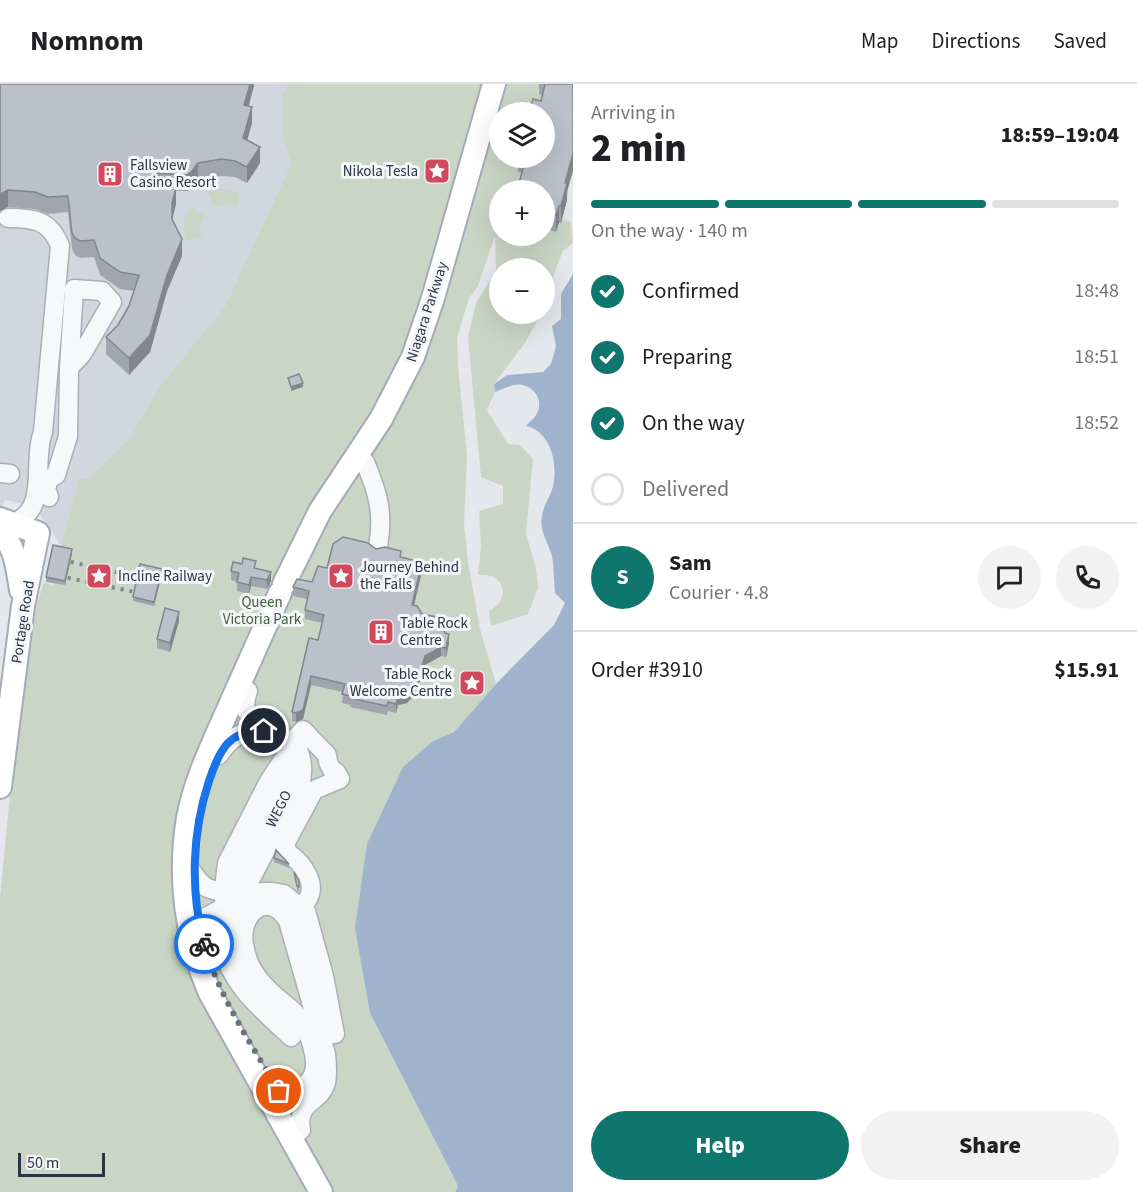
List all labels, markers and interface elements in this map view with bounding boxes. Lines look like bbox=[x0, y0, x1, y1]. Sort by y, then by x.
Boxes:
text: Nomnom bbox=[30, 21, 144, 61]
text: Map bbox=[861, 26, 899, 56]
text: Directions bbox=[932, 26, 1020, 56]
text: Saved bbox=[1053, 26, 1107, 56]
text: Arriving in bbox=[591, 99, 676, 127]
map controls bbox=[489, 102, 555, 324]
button: layers bbox=[489, 102, 555, 168]
text: 18:59–19:04 bbox=[1001, 119, 1119, 151]
text: 2 min bbox=[591, 121, 687, 177]
place label: Fallsview Casino Resort bbox=[130, 155, 216, 193]
place icon: Nikola Tesla bbox=[422, 156, 452, 186]
building icon: Fallsview Casino Resort bbox=[95, 159, 125, 189]
place label: Nikola Tesla bbox=[343, 161, 418, 182]
button: + bbox=[489, 180, 555, 246]
text: On the way · 140 m bbox=[591, 217, 748, 245]
button: − bbox=[489, 258, 555, 324]
street label: Niagara Parkway bbox=[401, 259, 453, 365]
icon: check bbox=[591, 275, 624, 308]
text: Confirmed bbox=[642, 275, 739, 307]
text: 18:48 bbox=[1074, 277, 1119, 305]
icon: check bbox=[591, 341, 624, 374]
text: Preparing bbox=[642, 341, 732, 373]
text: 18:51 bbox=[1074, 343, 1119, 371]
icon: check bbox=[591, 407, 624, 440]
text: On the way bbox=[642, 407, 745, 439]
text: 18:52 bbox=[1074, 409, 1119, 437]
text: Delivered bbox=[642, 473, 729, 505]
button: chat bbox=[978, 546, 1041, 609]
button: phone bbox=[1056, 546, 1119, 609]
text: Sam bbox=[669, 547, 712, 579]
place label: Journey Behind the Falls bbox=[360, 557, 459, 595]
place icon: Incline Railway bbox=[84, 561, 114, 591]
place icon: Journey Behind the Falls bbox=[326, 561, 356, 591]
text: S bbox=[616, 561, 629, 593]
place label: Incline Railway bbox=[118, 566, 212, 587]
street label: Portage Road bbox=[6, 579, 40, 665]
text: Courier · 4.8 bbox=[669, 579, 769, 607]
park label: Queen Victoria Park bbox=[223, 592, 302, 630]
place label: Table Rock Centre bbox=[400, 613, 468, 651]
building icon: Table Rock Centre bbox=[366, 617, 396, 647]
text: Order #3910 bbox=[591, 654, 703, 686]
text: $15.91 bbox=[1054, 654, 1119, 686]
place label: Table Rock Welcome Centre bbox=[350, 664, 453, 702]
place icon: Table Rock Welcome Centre bbox=[457, 668, 487, 698]
pin bbox=[238, 705, 289, 756]
icon: home bbox=[247, 714, 280, 747]
street label: WEGO bbox=[261, 787, 297, 831]
courier bbox=[174, 914, 234, 974]
icon: bike bbox=[188, 928, 221, 961]
pin bbox=[253, 1065, 304, 1116]
icon: bag bbox=[262, 1074, 295, 1107]
button: Help bbox=[591, 1111, 849, 1180]
button: Share bbox=[861, 1111, 1119, 1180]
scale bar bbox=[18, 1150, 105, 1178]
text: 50 m bbox=[27, 1152, 59, 1174]

